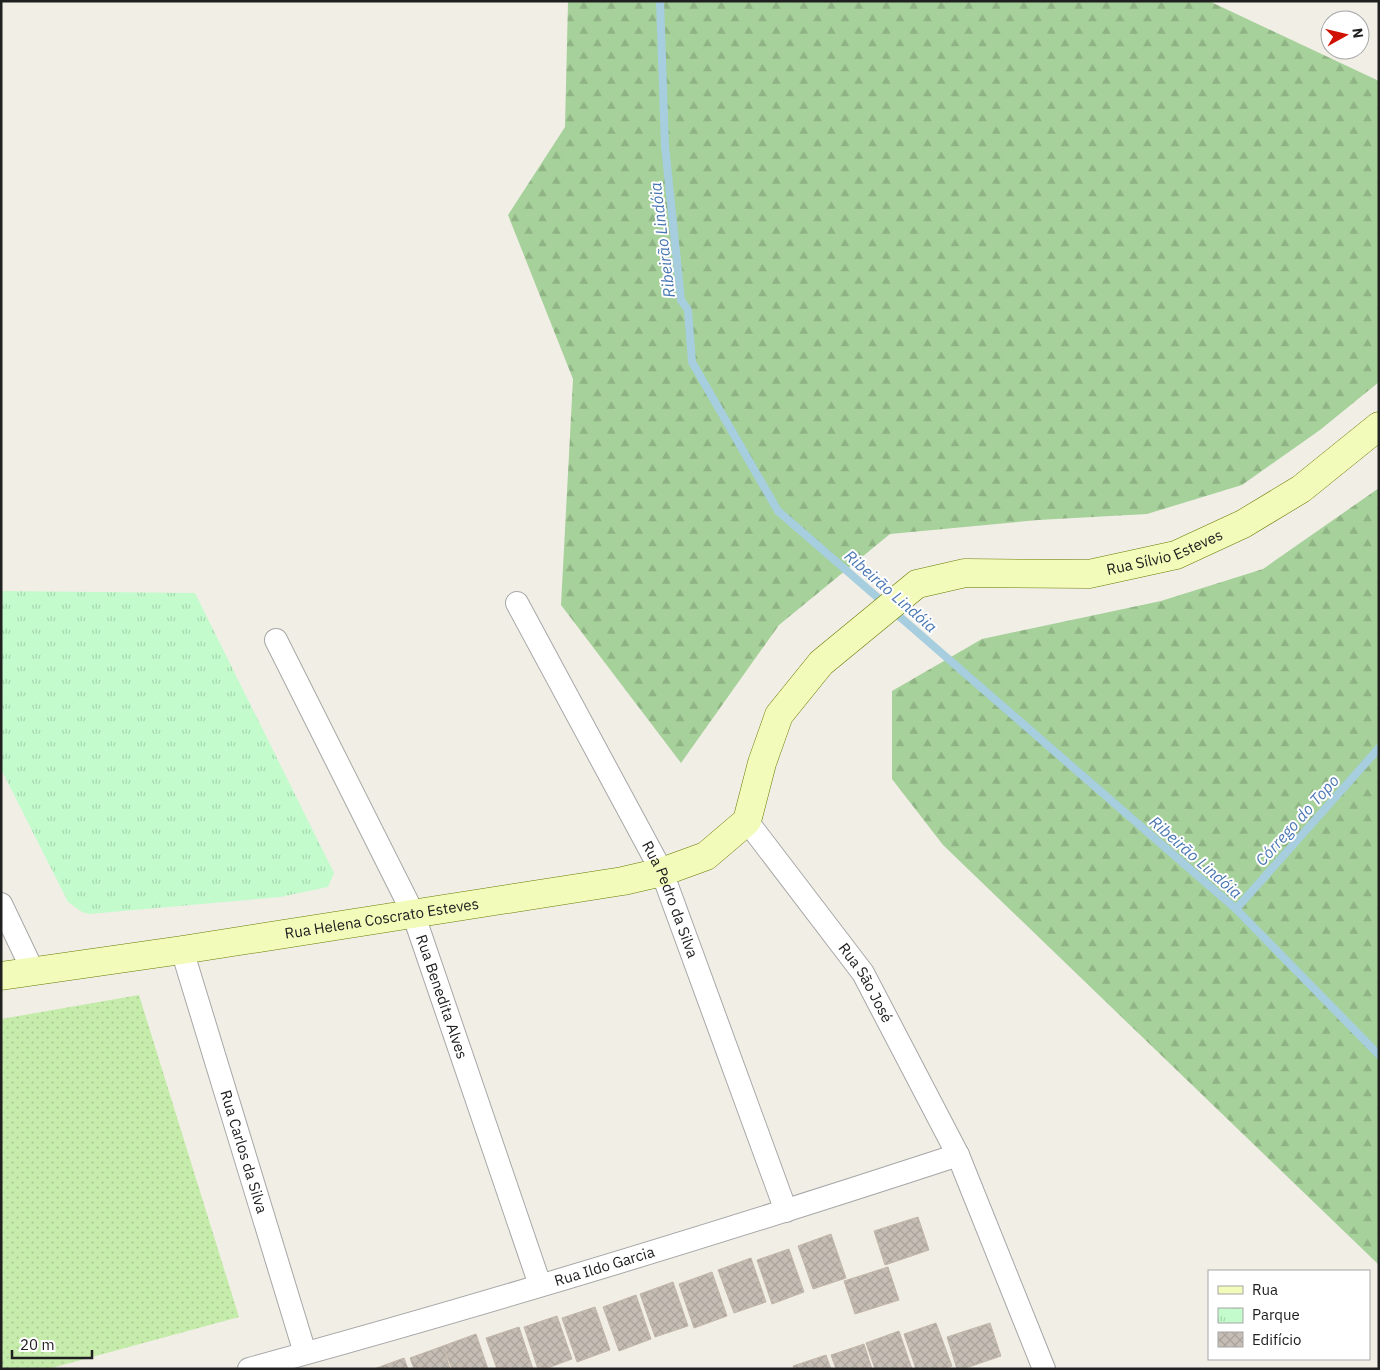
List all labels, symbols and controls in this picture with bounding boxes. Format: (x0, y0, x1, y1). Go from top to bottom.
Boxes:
north arrow (1320, 10, 1370, 60)
text: N (1348, 27, 1367, 39)
water label: Ribeirão Lindóia (645, 181, 679, 299)
street label: Rua Sílvio Esteves (1105, 525, 1226, 579)
water label: Ribeirão Lindóia (841, 545, 941, 637)
water label: Córrego do Topo (1251, 770, 1343, 870)
water label: Ribeirão Lindóia (1146, 811, 1246, 903)
street label: Rua Pedro da Silva (638, 837, 703, 960)
street label: Rua Helena Coscrato Esteves (283, 894, 480, 943)
street label: Rua Benedita Alves (412, 932, 472, 1061)
street label: Rua São José (834, 939, 897, 1026)
street label: Rua Carlos da Silva (216, 1088, 272, 1216)
street label: Rua Ildo Garcia (552, 1242, 657, 1290)
legend (1208, 1270, 1370, 1360)
text: Rua (1252, 1280, 1278, 1299)
text: Parque (1252, 1305, 1300, 1324)
scale bar (12, 1328, 92, 1360)
text: Edifício (1252, 1330, 1301, 1349)
text: 20 m (20, 1335, 55, 1354)

